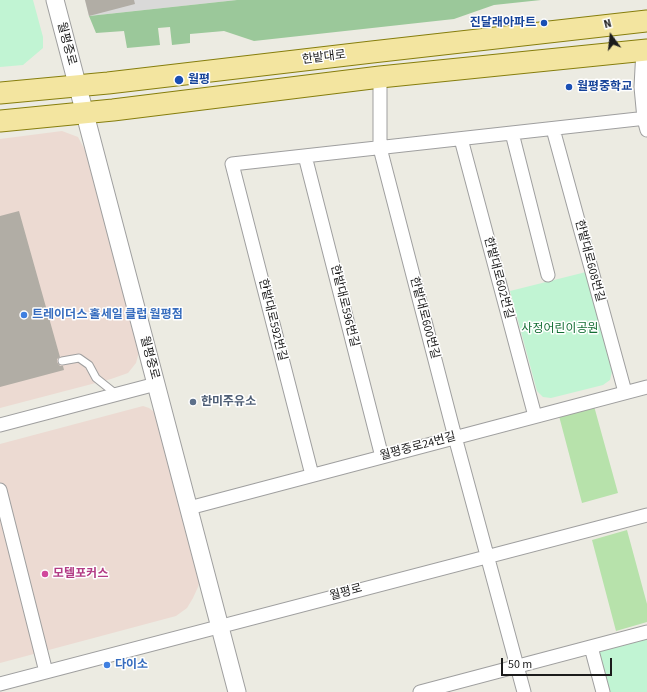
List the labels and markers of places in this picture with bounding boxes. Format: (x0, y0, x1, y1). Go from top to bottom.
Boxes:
place label: 진달래아파트 (470, 16, 536, 30)
marker: 진달래아파트 (539, 18, 549, 28)
place label: 월평 (188, 73, 210, 87)
marker: 월평 (173, 74, 185, 86)
place label: 월평중학교 (577, 80, 632, 94)
marker: 월평중학교 (564, 82, 574, 92)
place label: 트레이더스 홀세일 클럽 월평점 (32, 308, 183, 322)
marker: 트레이더스 홀세일 클럽 월평점 (19, 310, 29, 320)
place label: 한미주유소 (201, 395, 256, 409)
marker: 한미주유소 (188, 397, 198, 407)
place label: 모텔포커스 (53, 567, 108, 581)
marker: 모텔포커스 (40, 569, 50, 579)
place label: 다이소 (115, 658, 148, 672)
marker: 다이소 (102, 660, 112, 670)

